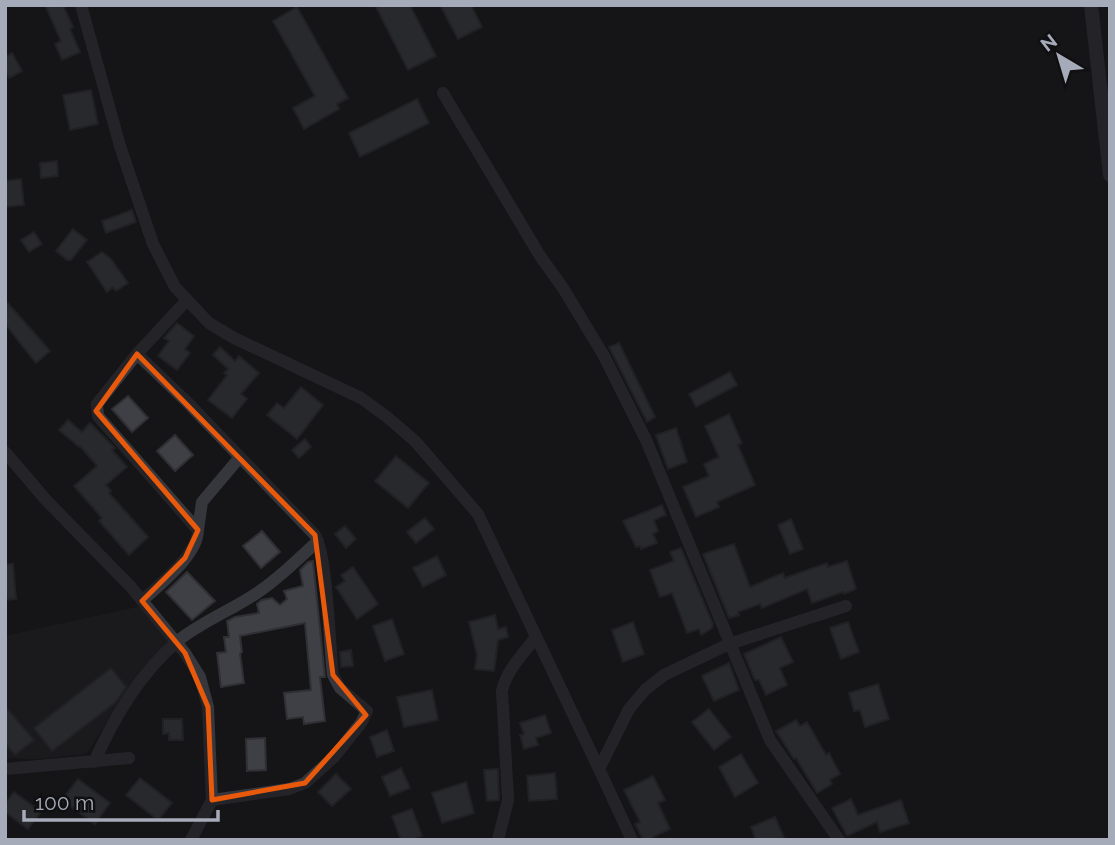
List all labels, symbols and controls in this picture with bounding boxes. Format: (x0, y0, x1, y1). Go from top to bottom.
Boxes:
north arrow (1024, 21, 1094, 91)
text: N (1036, 29, 1061, 56)
scale bar (24, 778, 219, 822)
text: 100 m (35, 790, 94, 815)

